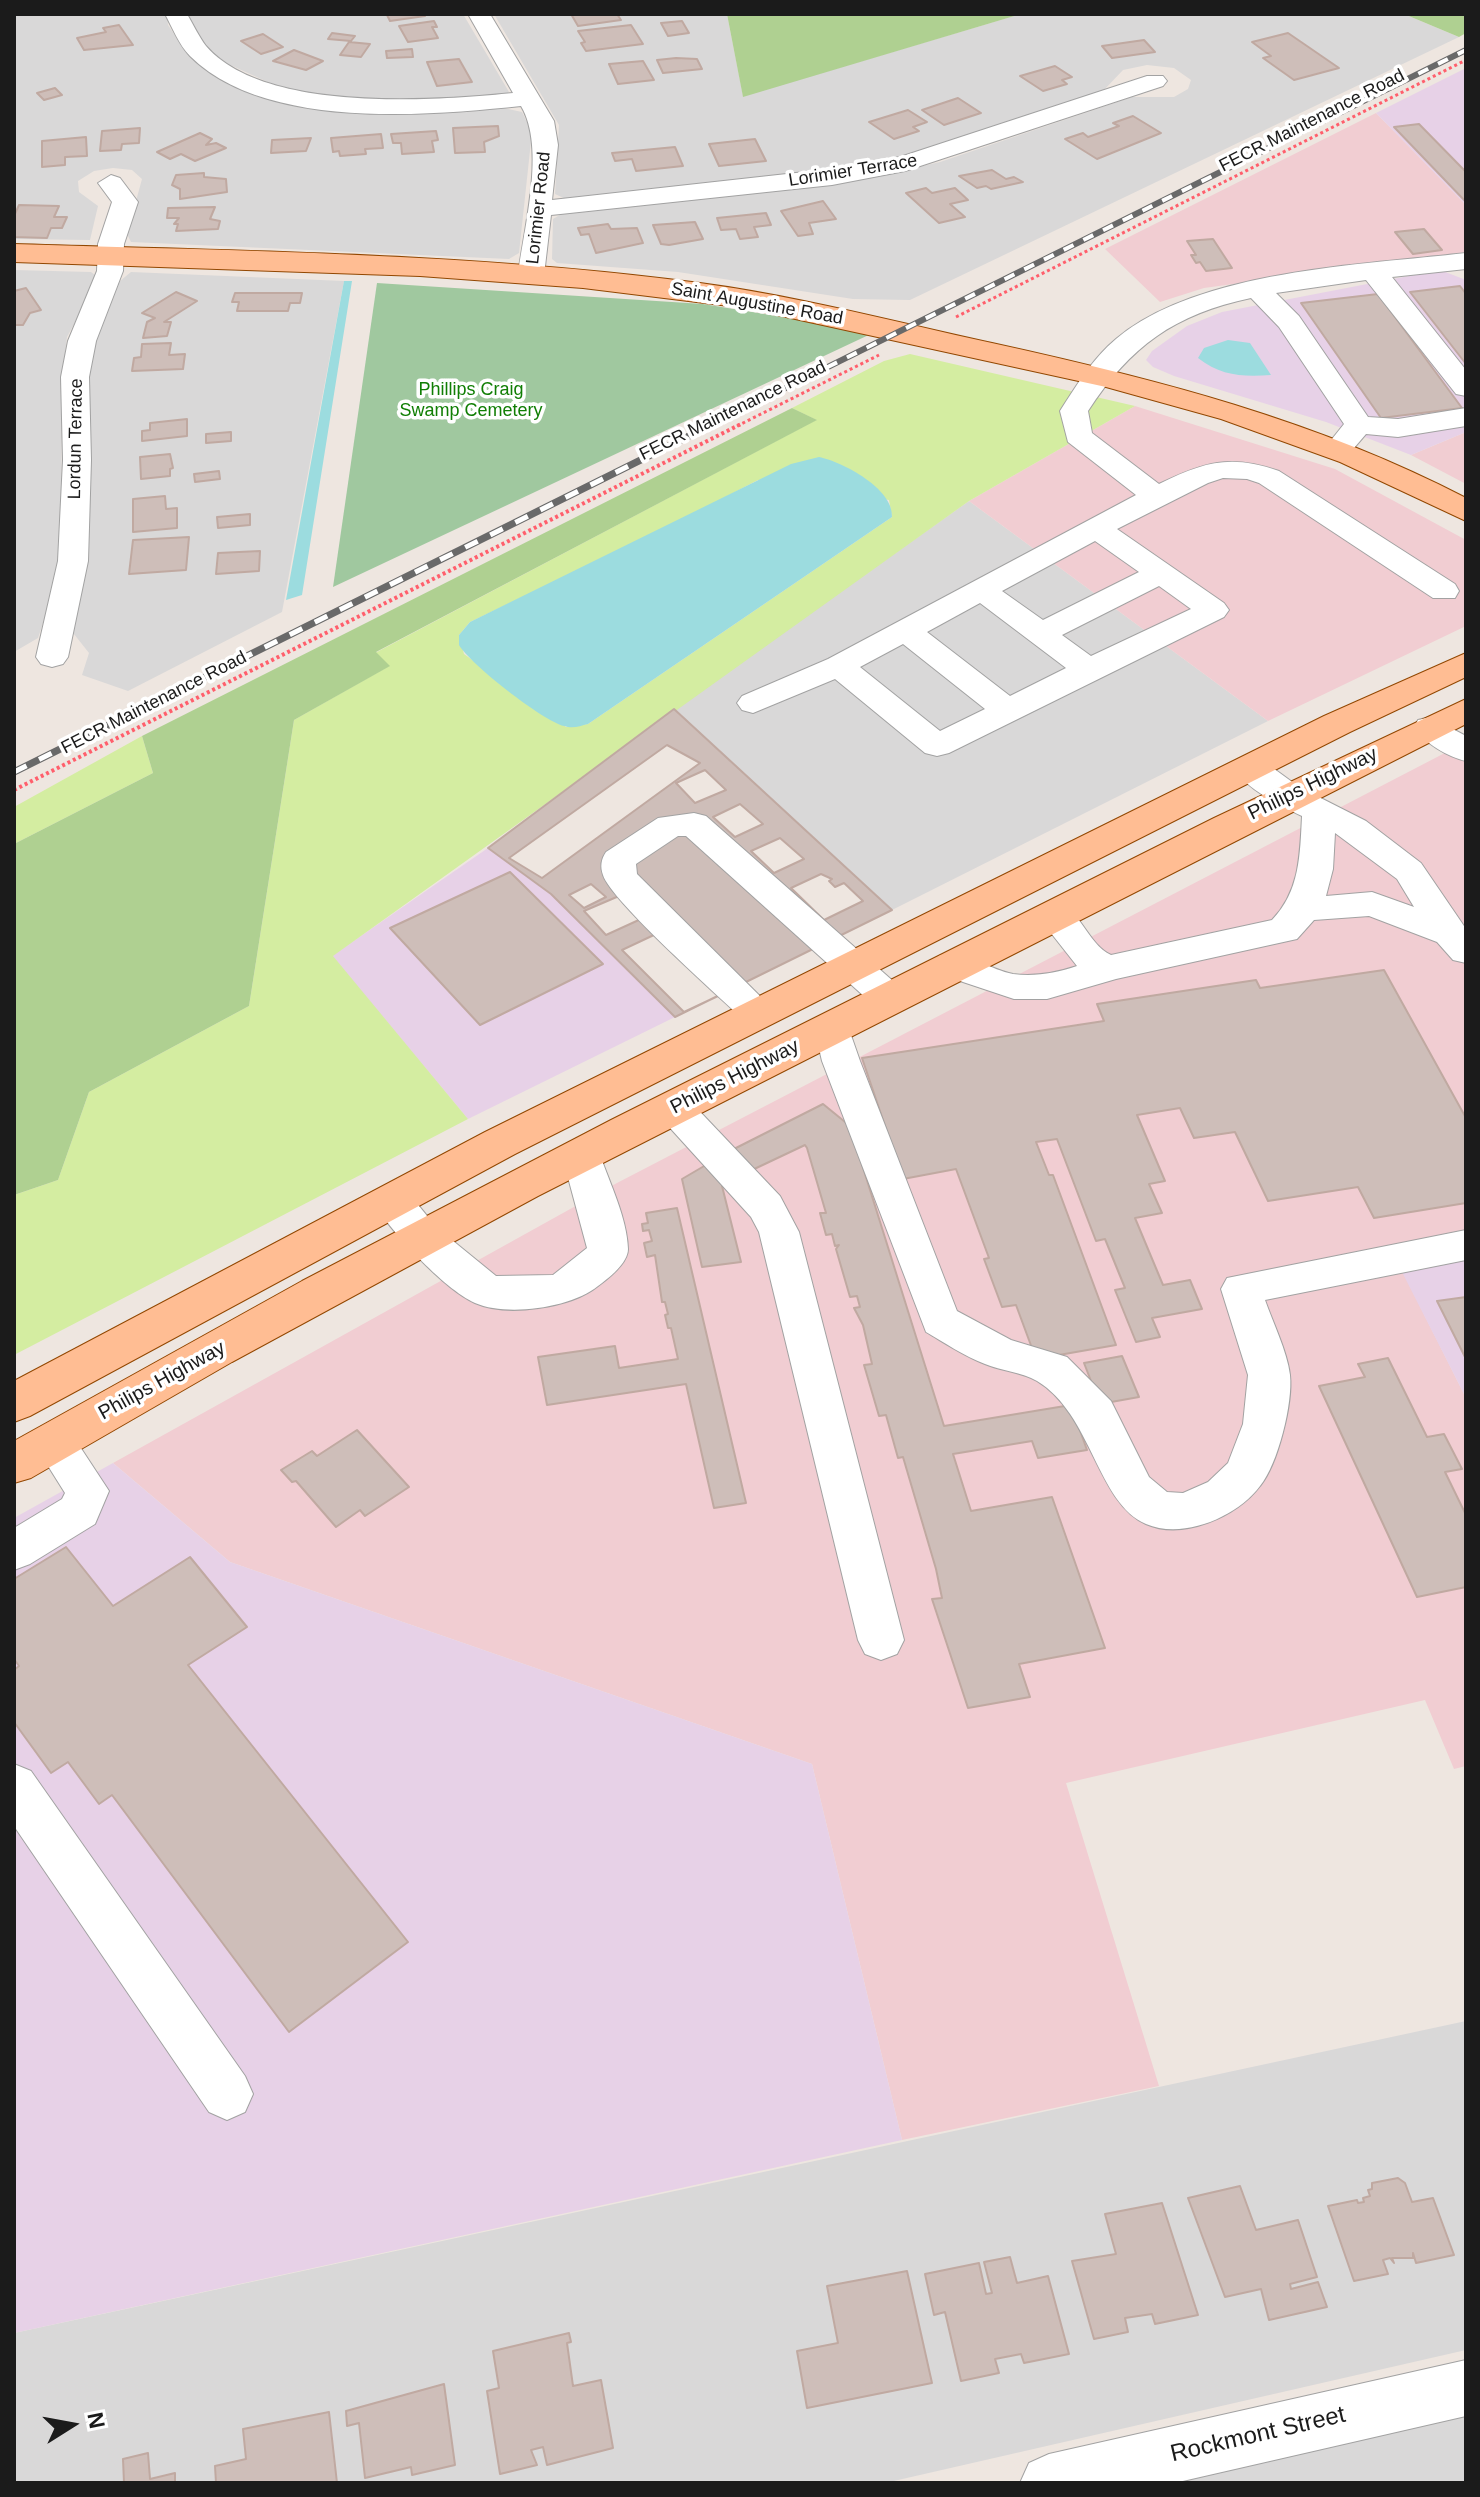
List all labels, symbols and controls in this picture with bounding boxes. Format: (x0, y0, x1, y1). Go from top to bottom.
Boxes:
street label: FECR Maintenance Road (1216, 65, 1408, 177)
street label: Lorimier Terrace (787, 150, 919, 192)
street label: Lorimier Road (522, 151, 556, 265)
street label: Saint Augustine Road (669, 278, 845, 330)
street label: FECR Maintenance Road (636, 356, 830, 466)
street label: Lordun Terrace (64, 378, 88, 500)
park label: Phillips Craig Swamp Cemetery (399, 379, 543, 422)
street label: FECR Maintenance Road (58, 647, 250, 759)
street label: Philips Highway (1244, 742, 1382, 826)
street label: Philips Highway (667, 1034, 803, 1120)
street label: Philips Highway (94, 1336, 230, 1426)
north arrow (32, 2385, 112, 2465)
street label: Rockmont Street (1168, 2401, 1348, 2469)
text: N (82, 2410, 110, 2431)

